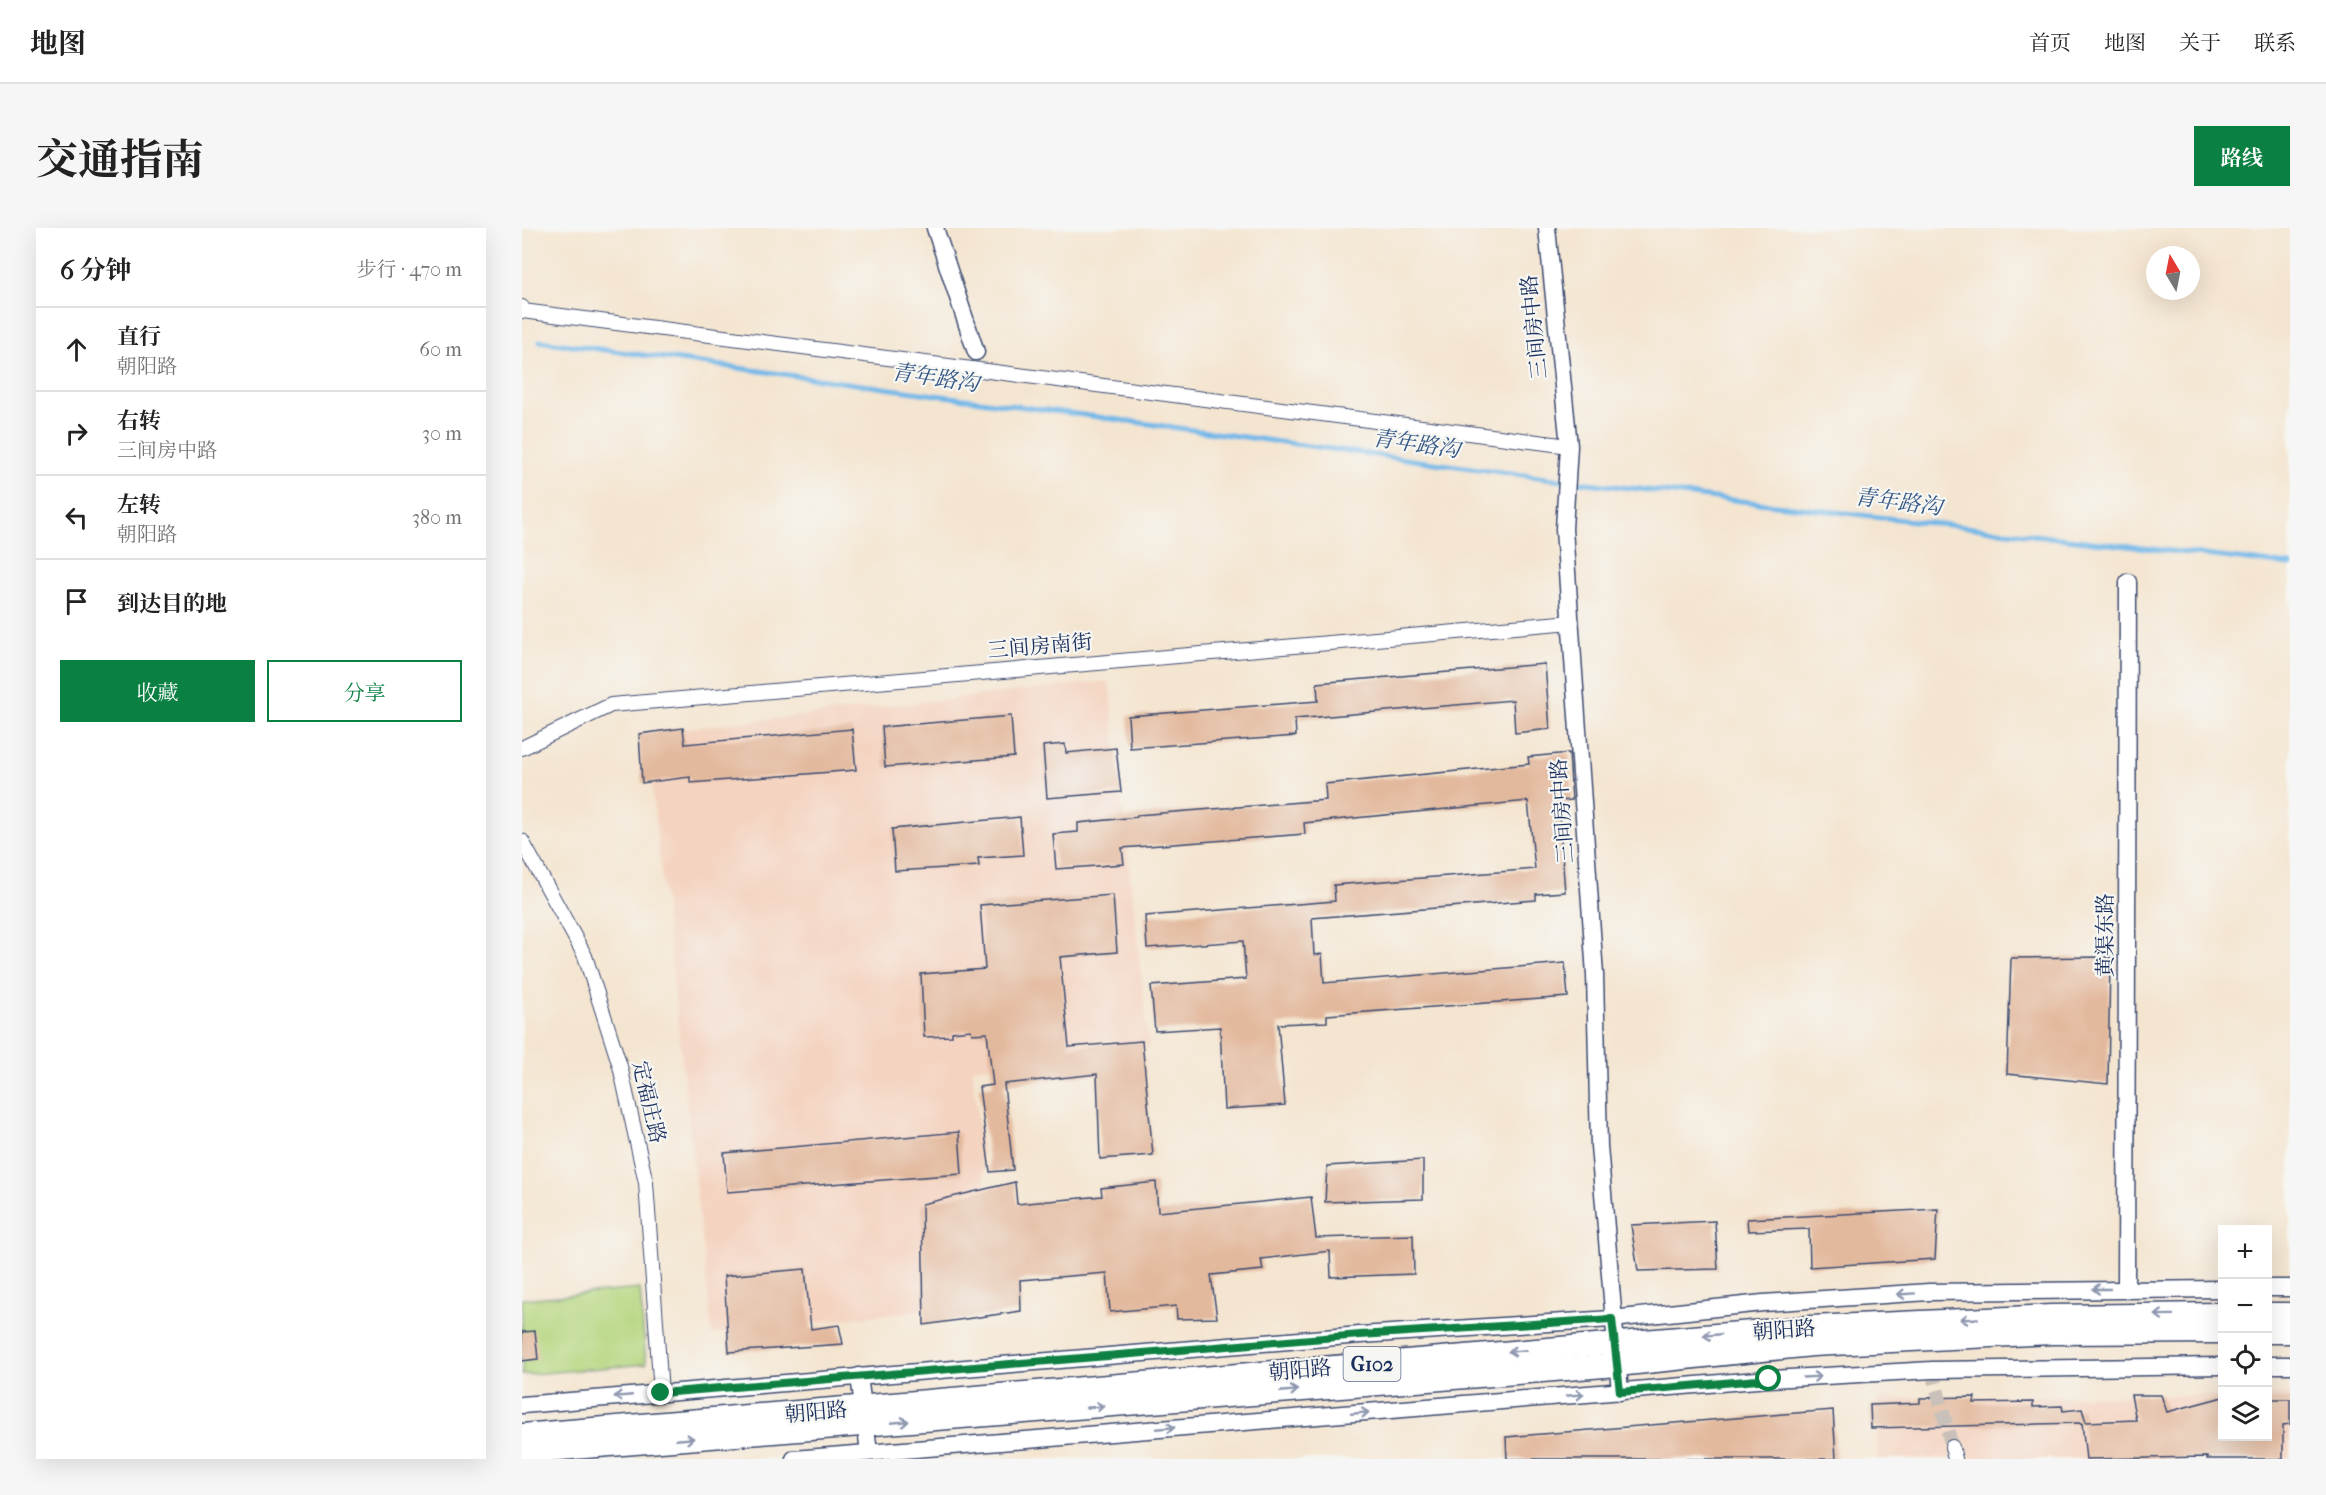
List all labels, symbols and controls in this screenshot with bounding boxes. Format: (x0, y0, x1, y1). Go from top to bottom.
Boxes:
text: 地图 (30, 27, 86, 60)
text: 首页 (2029, 31, 2071, 55)
text: 地图 (2104, 31, 2146, 55)
text: 关于 (2179, 31, 2221, 55)
text: 联系 (2254, 31, 2296, 55)
button: 路线 (2194, 126, 2290, 186)
text: 交通指南 (36, 136, 204, 185)
north arrow (2146, 246, 2200, 300)
text: 6 分钟 (60, 255, 132, 286)
text: 步行 · 470 m (357, 258, 462, 281)
street label: 三间房中路 (1517, 274, 1551, 380)
text: 直行 (117, 324, 161, 350)
icon: ahead (60, 333, 93, 366)
text: 60 m (419, 338, 462, 361)
text: 朝阳路 (117, 355, 177, 378)
water label: 青年路沟 (890, 359, 983, 397)
text: 右转 (117, 408, 161, 434)
icon: right (60, 417, 93, 450)
text: 30 m (422, 422, 462, 445)
water label: 青年路沟 (1371, 425, 1464, 463)
text: 三间房中路 (117, 439, 217, 462)
water label: 青年路沟 (1853, 484, 1946, 521)
text: 左转 (117, 492, 161, 518)
icon: left (60, 501, 93, 534)
text: 380 m (412, 506, 462, 529)
text: 朝阳路 (117, 523, 177, 546)
icon: arrive (60, 585, 93, 618)
text: 到达目的地 (117, 591, 227, 617)
street label: 三间房南街 (987, 629, 1093, 663)
button: 收藏 (60, 660, 255, 722)
button: 分享 (267, 660, 462, 722)
street label: 三间房中路 (1546, 758, 1578, 864)
street label: 黄渠东路 (2093, 893, 2117, 977)
street label: 定福庄路 (628, 1058, 670, 1146)
map controls (2218, 1225, 2272, 1441)
button: + (2218, 1225, 2272, 1279)
button: − (2218, 1279, 2272, 1333)
one-way arrow (2092, 1283, 2112, 1295)
one-way arrow (1897, 1288, 1917, 1299)
one-way arrow (2155, 1309, 2175, 1321)
one-way arrow (1960, 1314, 1980, 1325)
street label: 朝阳路 (1752, 1316, 1816, 1344)
one-way arrow (1702, 1330, 1722, 1341)
button: locate (2218, 1333, 2272, 1387)
one-way arrow (1508, 1346, 1528, 1357)
road number: G102 (1344, 1347, 1400, 1381)
street label: 朝阳路 (1268, 1355, 1332, 1385)
route start (1755, 1365, 1781, 1391)
one-way arrow (1801, 1371, 1821, 1382)
route end (647, 1379, 673, 1405)
one-way arrow (1279, 1385, 1299, 1396)
button: layers (2218, 1387, 2272, 1441)
one-way arrow (1565, 1390, 1585, 1401)
one-way arrow (614, 1391, 634, 1402)
street label: 朝阳路 (784, 1397, 848, 1427)
one-way arrow (1084, 1401, 1104, 1412)
one-way arrow (1350, 1407, 1370, 1418)
one-way arrow (890, 1416, 910, 1427)
one-way arrow (1155, 1422, 1175, 1433)
one-way arrow (675, 1433, 694, 1444)

